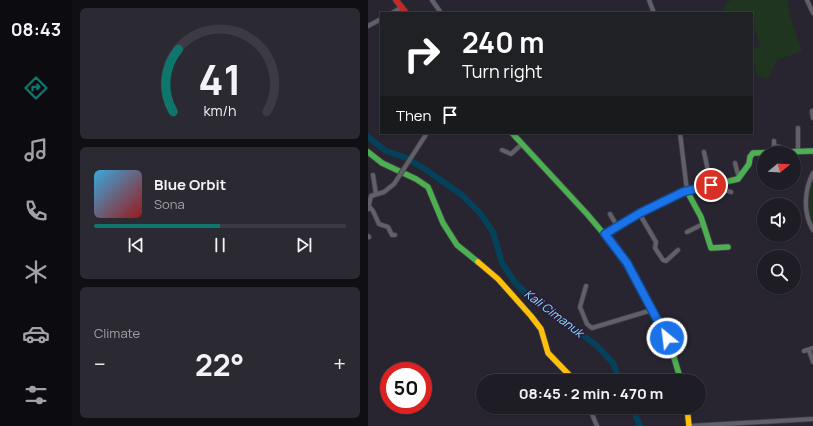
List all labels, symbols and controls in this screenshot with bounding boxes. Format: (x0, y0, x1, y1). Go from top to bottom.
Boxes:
text: 08:43 (11, 17, 61, 41)
text: 240 m (462, 23, 544, 61)
icon: right (396, 28, 448, 80)
text: 41 (198, 50, 242, 106)
text: Turn right (462, 59, 543, 83)
icon: directions (22, 74, 50, 102)
text: km/h (203, 100, 237, 119)
icon: arrive (439, 104, 461, 126)
text: Then (396, 105, 431, 126)
icon: music (22, 136, 50, 164)
north arrow (757, 146, 801, 190)
map controls (757, 146, 801, 294)
pin (694, 168, 728, 202)
text: Blue Orbit (154, 174, 226, 195)
icon: arrive (700, 174, 722, 196)
text: Sona (154, 195, 185, 213)
icon: phone (22, 197, 50, 225)
button: sound (757, 198, 801, 242)
icon: previous (125, 234, 147, 256)
icon: pause (209, 234, 231, 256)
icon: next (293, 234, 315, 256)
button: search (757, 250, 801, 294)
icon: climate (22, 258, 50, 286)
water label: Kali Cimanuk (521, 285, 589, 342)
position arrow (646, 317, 688, 359)
icon: car (22, 320, 50, 348)
text: Climate (94, 324, 140, 342)
text: 22° (195, 344, 244, 385)
text: − (94, 349, 106, 379)
text: + (333, 349, 346, 379)
speed limit sign: 50 (380, 362, 432, 414)
icon: filters (22, 381, 50, 409)
text: 08:45 · 2 min · 470 m (519, 383, 663, 404)

